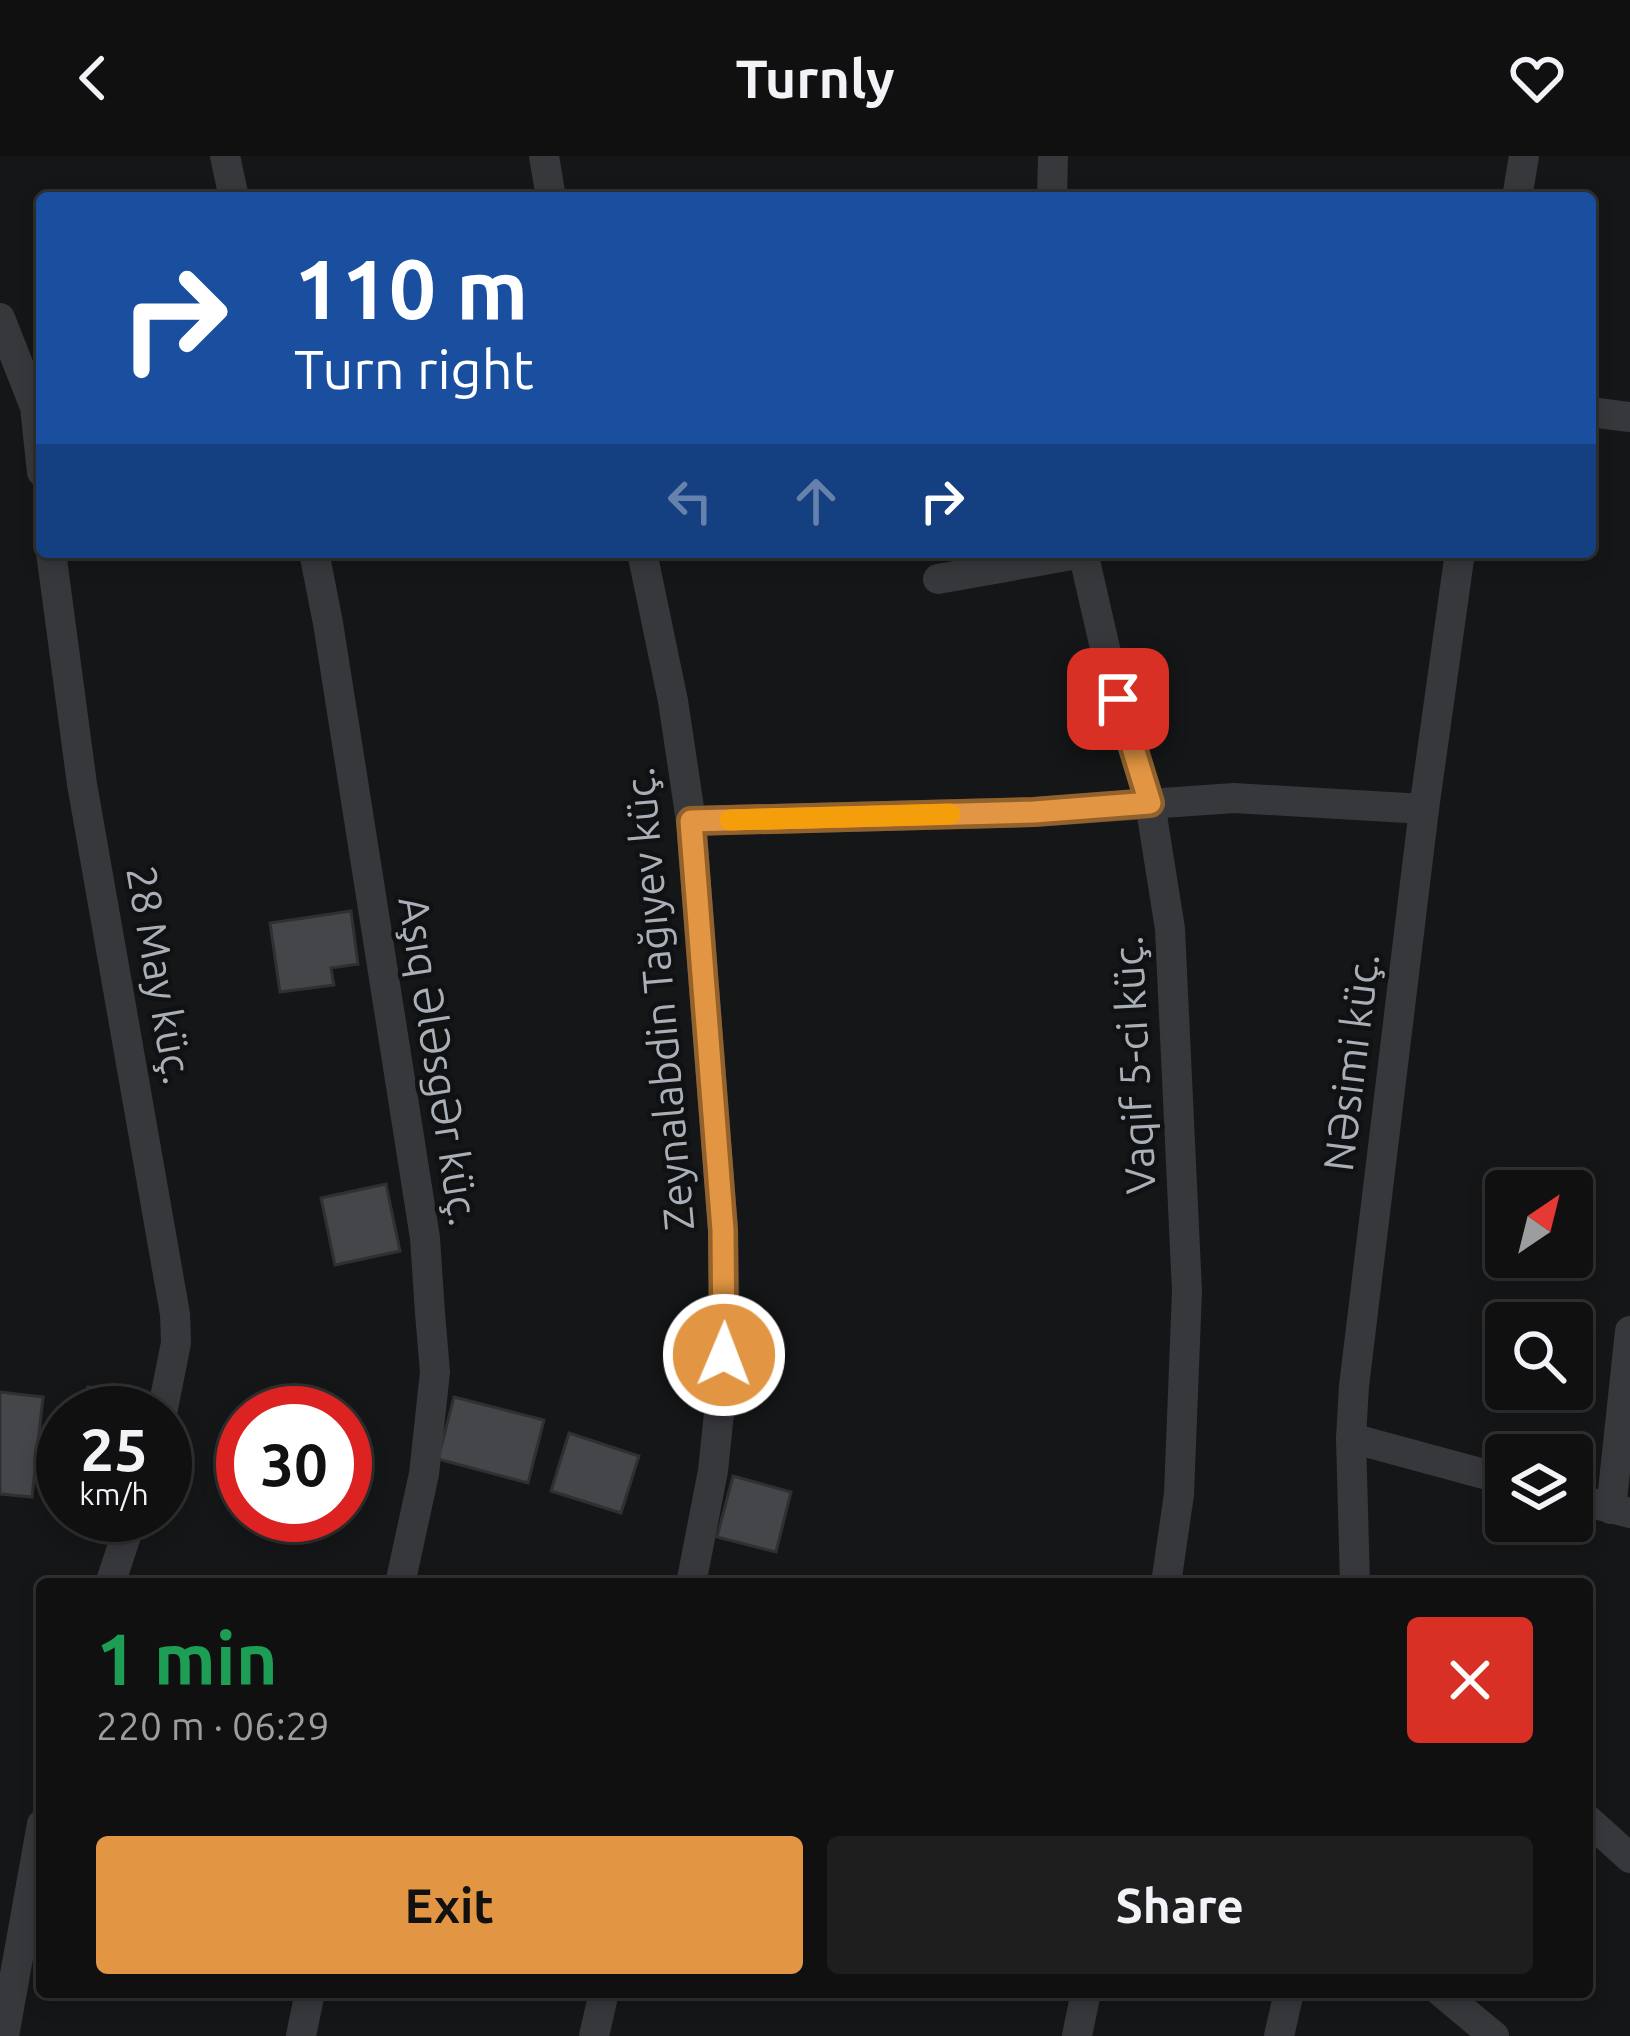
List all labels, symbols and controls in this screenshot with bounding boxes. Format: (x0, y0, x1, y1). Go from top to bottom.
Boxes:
icon: back (60, 45, 126, 111)
icon: heart (1504, 45, 1570, 111)
text: Turnly (735, 48, 895, 108)
icon: right (96, 240, 252, 396)
text: 110 m (294, 241, 528, 335)
text: Turn right (294, 339, 534, 399)
icon: left (657, 468, 723, 534)
icon: ahead (783, 468, 849, 534)
icon: right (909, 468, 975, 534)
pin (1067, 648, 1169, 750)
icon: arrive (1085, 666, 1151, 732)
street label: Zeynalabdin Tağıyev küç. (615, 765, 702, 1233)
street label: 28 May küç. (118, 862, 203, 1088)
street label: Aşıq Ələsgər küç. (390, 893, 489, 1229)
street label: Vaqif 5-ci küç. (1103, 935, 1164, 1195)
street label: Nəsimi küç. (1314, 950, 1387, 1174)
north arrow (1485, 1170, 1593, 1278)
map controls (1485, 1170, 1593, 1542)
position arrow (661, 1292, 787, 1418)
button: search (1485, 1302, 1593, 1410)
speed limit sign: 30 (216, 1386, 372, 1542)
text: 25 (80, 1415, 148, 1482)
button: layers (1485, 1434, 1593, 1542)
text: km/h (79, 1477, 149, 1511)
button: close (1407, 1617, 1533, 1743)
text: 1 min (96, 1618, 278, 1699)
text: 220 m · 06:29 (96, 1704, 330, 1747)
button: Exit (96, 1836, 803, 1974)
button: Share (827, 1836, 1533, 1974)

